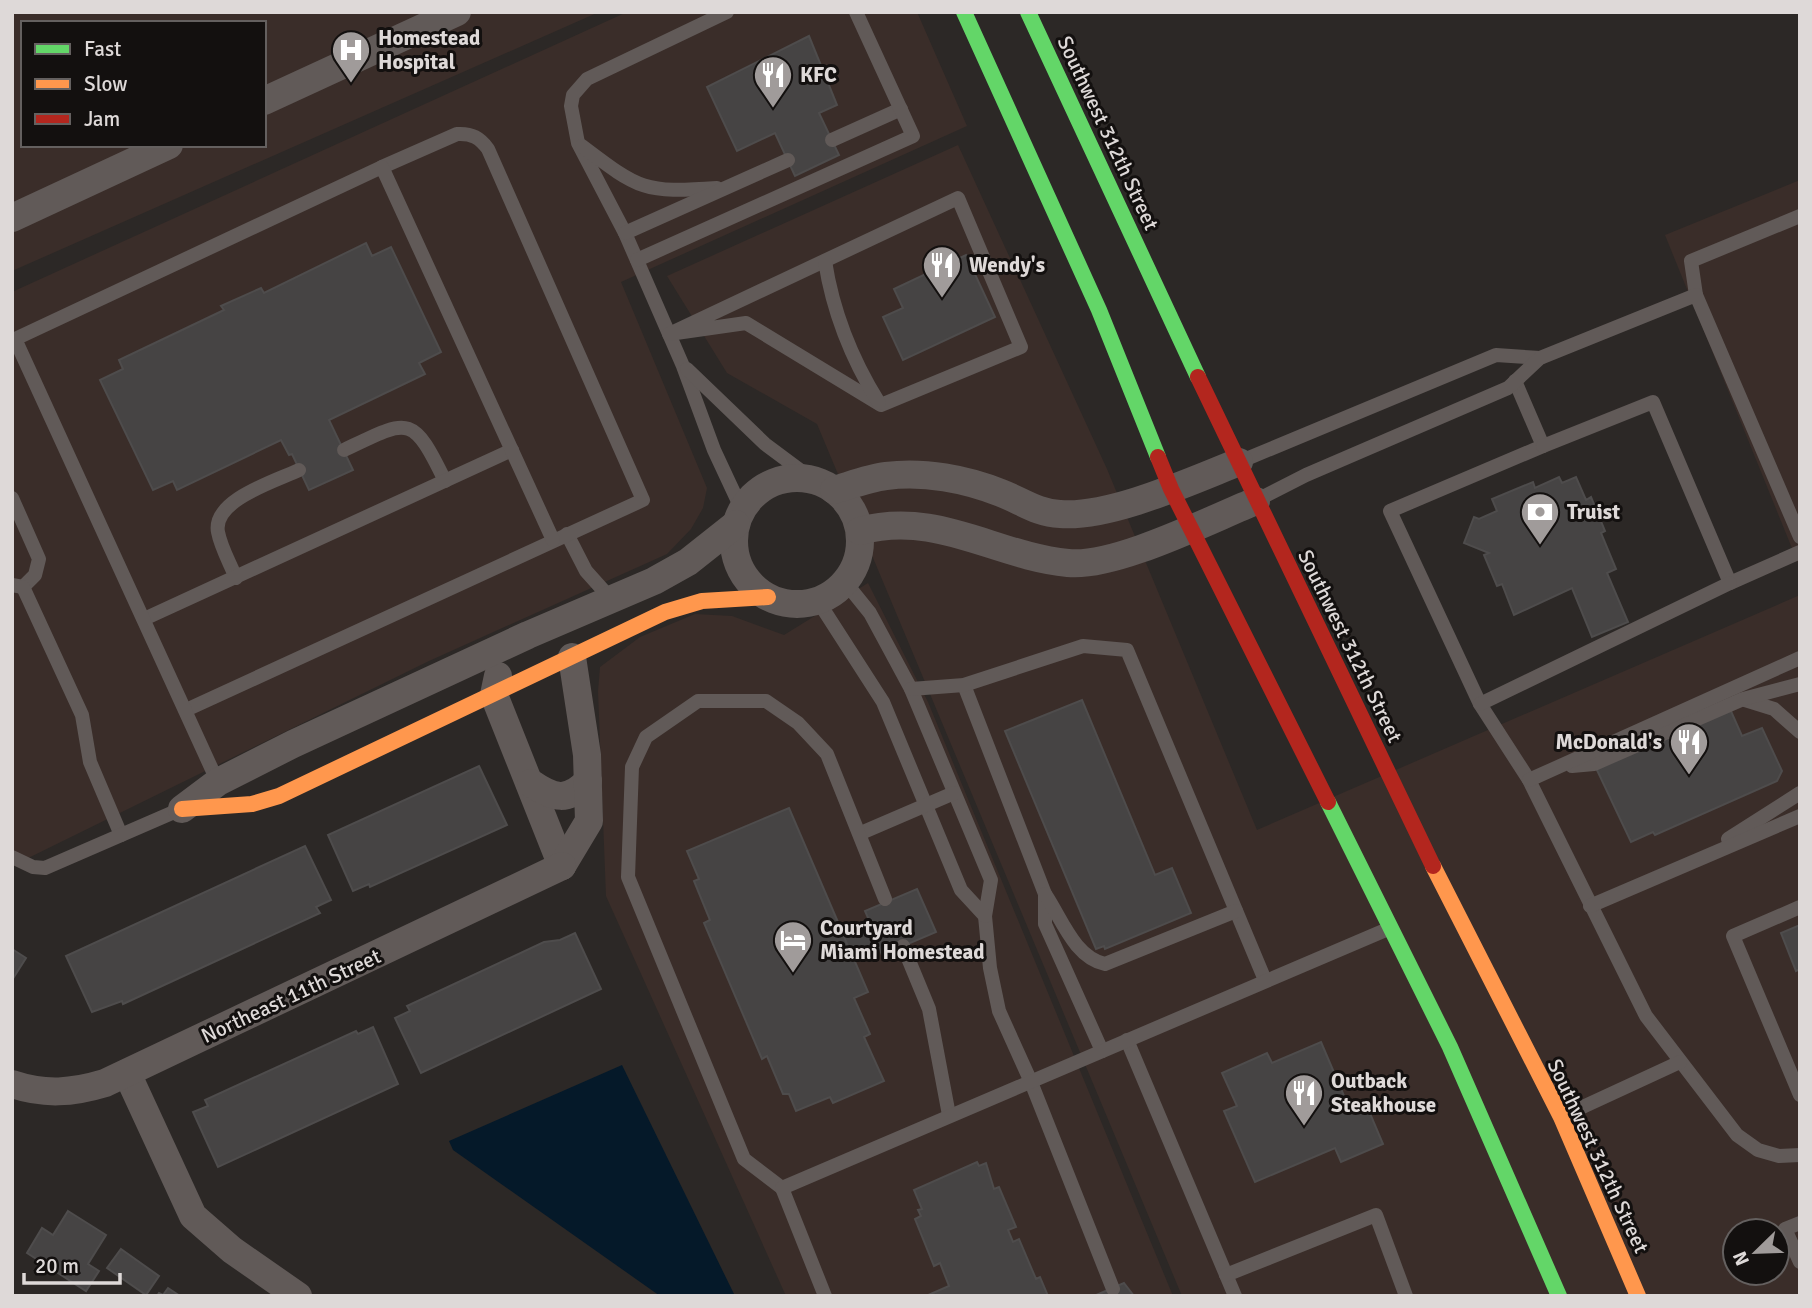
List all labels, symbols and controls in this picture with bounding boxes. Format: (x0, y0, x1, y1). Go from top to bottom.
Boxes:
legend (21, 21, 266, 147)
place label: Homestead Hospital (378, 25, 480, 75)
hospital icon: Homestead Hospital (330, 29, 372, 84)
street label: Southwest 312th Street (1052, 32, 1164, 234)
text: Fast (84, 36, 121, 62)
restaurant icon: KFC (752, 54, 794, 109)
place label: KFC (800, 62, 837, 88)
text: Slow (84, 71, 128, 97)
text: Jam (84, 106, 120, 132)
restaurant icon: Wendy's (921, 244, 963, 299)
place label: Wendy's (969, 252, 1045, 278)
bank icon: Truist (1519, 491, 1561, 546)
place label: Truist (1567, 499, 1620, 525)
street label: Southwest 312th Street (1292, 545, 1408, 747)
restaurant icon: McDonald's (1668, 721, 1710, 776)
place label: McDonald's (1555, 729, 1662, 755)
place label: Courtyard Miami Homestead (820, 915, 985, 965)
hotel icon: Courtyard Miami Homestead (772, 919, 814, 974)
street label: Northeast 11th Street (197, 943, 385, 1049)
street label: Southwest 312th Street (1542, 1055, 1654, 1257)
place label: Outback Steakhouse (1331, 1068, 1436, 1118)
restaurant icon: Outback Steakhouse (1283, 1072, 1325, 1127)
north arrow (1721, 1217, 1791, 1287)
scale bar (24, 1242, 121, 1286)
text: N (1728, 1247, 1755, 1269)
text: 20 m (35, 1253, 79, 1279)

